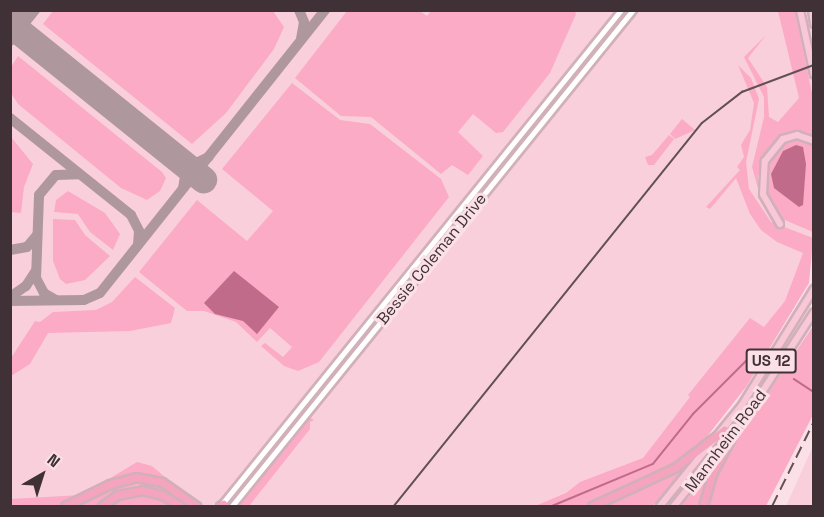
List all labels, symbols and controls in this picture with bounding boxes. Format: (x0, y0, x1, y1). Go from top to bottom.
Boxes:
street label: Bessie Coleman Drive (373, 190, 491, 328)
road number: US 12 (746, 349, 796, 373)
street label: Mannheim Road (681, 386, 771, 496)
north arrow (12, 445, 72, 505)
text: N (43, 449, 64, 472)

